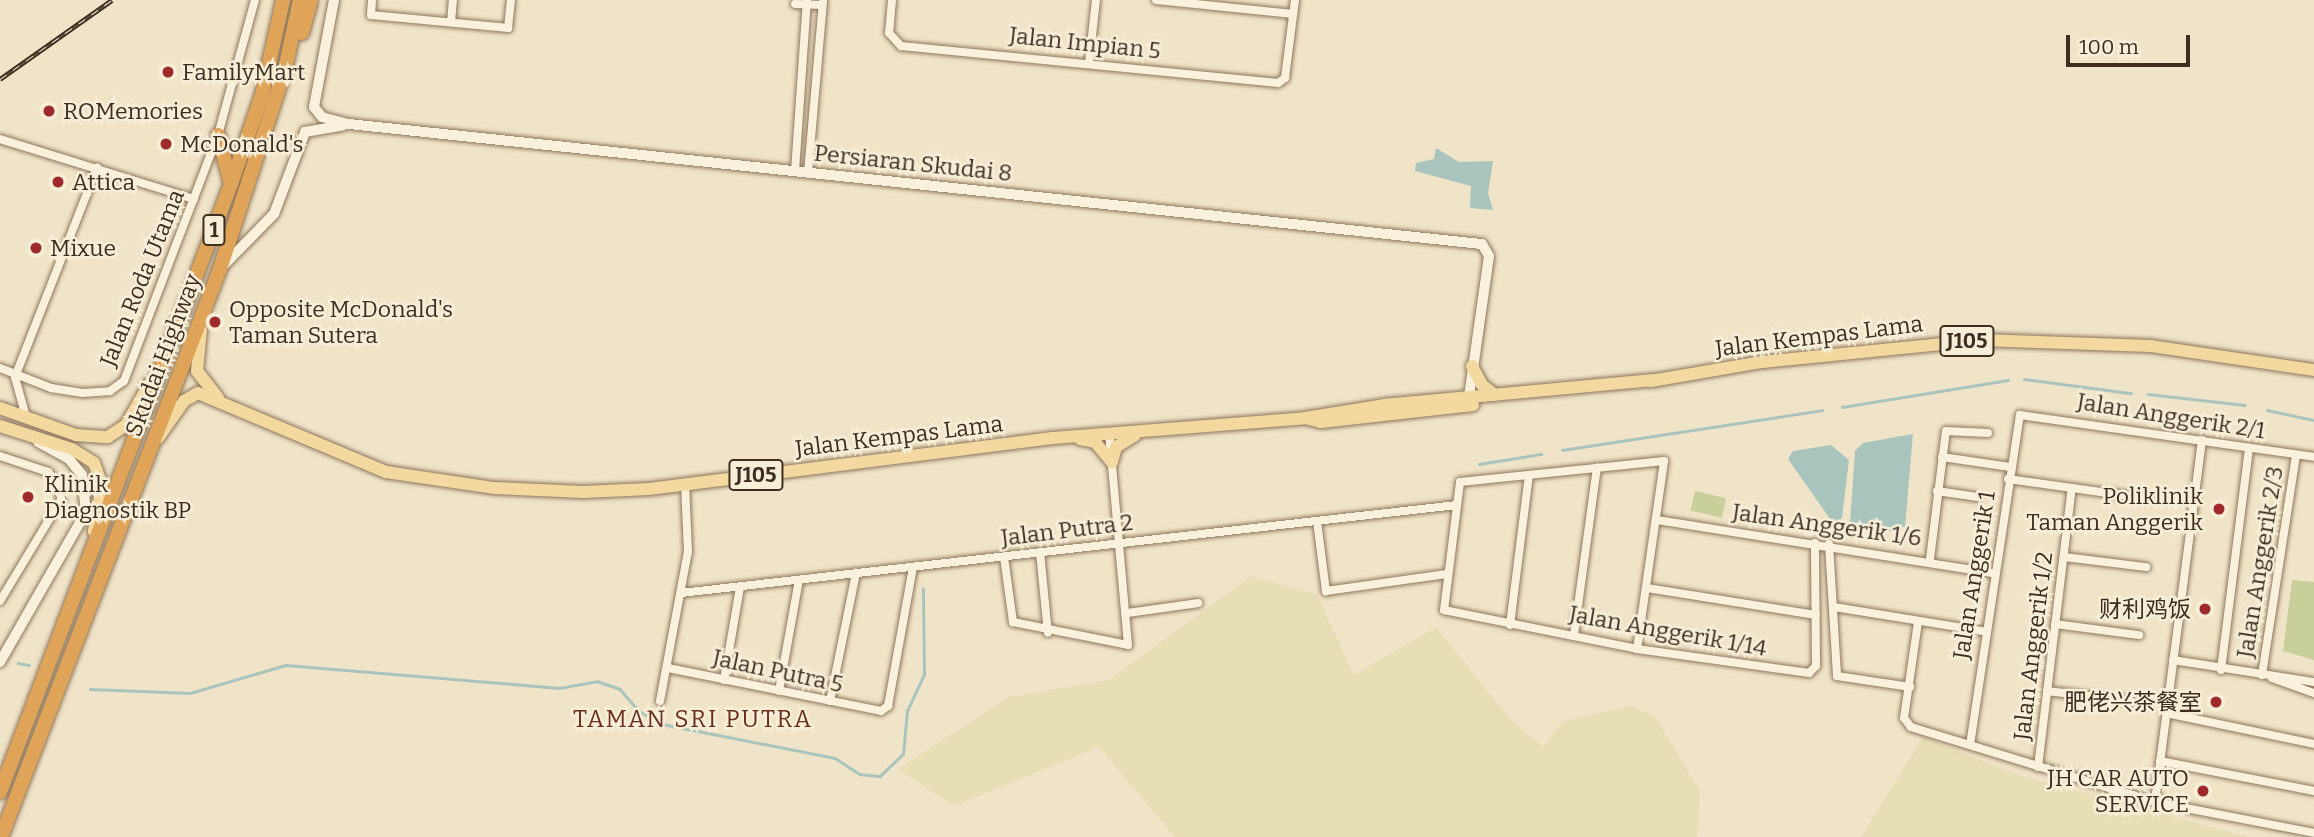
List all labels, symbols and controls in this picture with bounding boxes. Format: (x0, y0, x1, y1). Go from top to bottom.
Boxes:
street label: Jalan Impian 5 (1008, 21, 1162, 65)
scale bar (2069, 21, 2193, 65)
text: 100 m (2079, 34, 2139, 60)
place label: FamilyMart (182, 58, 305, 86)
marker: FamilyMart (160, 64, 176, 80)
place label: ROMemories (63, 97, 203, 125)
marker: ROMemories (41, 103, 57, 119)
place label: McDonald's (180, 130, 304, 158)
marker: McDonald's (158, 136, 174, 152)
street label: Persiaran Skudai 8 (813, 139, 1013, 187)
place label: Attica (72, 168, 135, 196)
marker: Attica (50, 174, 66, 190)
street label: Jalan Roda Utama (94, 186, 190, 370)
road number: 1 (202, 212, 226, 247)
place label: Mixue (50, 234, 116, 262)
marker: Mixue (28, 240, 44, 256)
street label: Skudai Highway (119, 270, 207, 440)
place label: Opposite McDonald's Taman Sutera (229, 295, 453, 349)
street label: Jalan Kempas Lama (1714, 310, 1924, 362)
marker: Opposite McDonald's Taman Sutera (207, 314, 223, 330)
road number: J105 (1939, 324, 1995, 358)
street label: Jalan Anggerik 2/1 (2075, 388, 2267, 444)
street label: Jalan Kempas Lama (794, 410, 1004, 462)
road number: J105 (728, 458, 784, 492)
street label: Jalan Anggerik 2/3 (2231, 464, 2289, 660)
place label: Klinik Diagnostik BP (44, 470, 191, 524)
place label: Poliklinik Taman Anggerik (2026, 482, 2203, 536)
marker: Klinik Diagnostik BP (18, 487, 38, 507)
street label: Jalan Anggerik 1 (1947, 489, 2001, 661)
street label: Jalan Anggerik 1/6 (1731, 498, 1923, 552)
marker: Poliklinik Taman Anggerik (2209, 499, 2229, 519)
street label: Jalan Putra 2 (999, 508, 1135, 552)
street label: Jalan Anggerik 1/2 (2008, 550, 2058, 742)
place label: 财利鸡饭 (2099, 595, 2191, 623)
street label: Jalan Anggerik 1/14 (1567, 600, 1769, 662)
marker: 财利鸡饭 (2197, 601, 2213, 617)
street label: Jalan Putra 5 (710, 644, 846, 698)
place label: 肥佬兴茶餐室 (2064, 688, 2202, 716)
marker: 肥佬兴茶餐室 (2208, 694, 2224, 710)
district label: TAMAN SRI PUTRA (575, 706, 811, 734)
place label: JH CAR AUTO SERVICE (2047, 764, 2189, 818)
marker: JH CAR AUTO SERVICE (2195, 783, 2211, 799)

